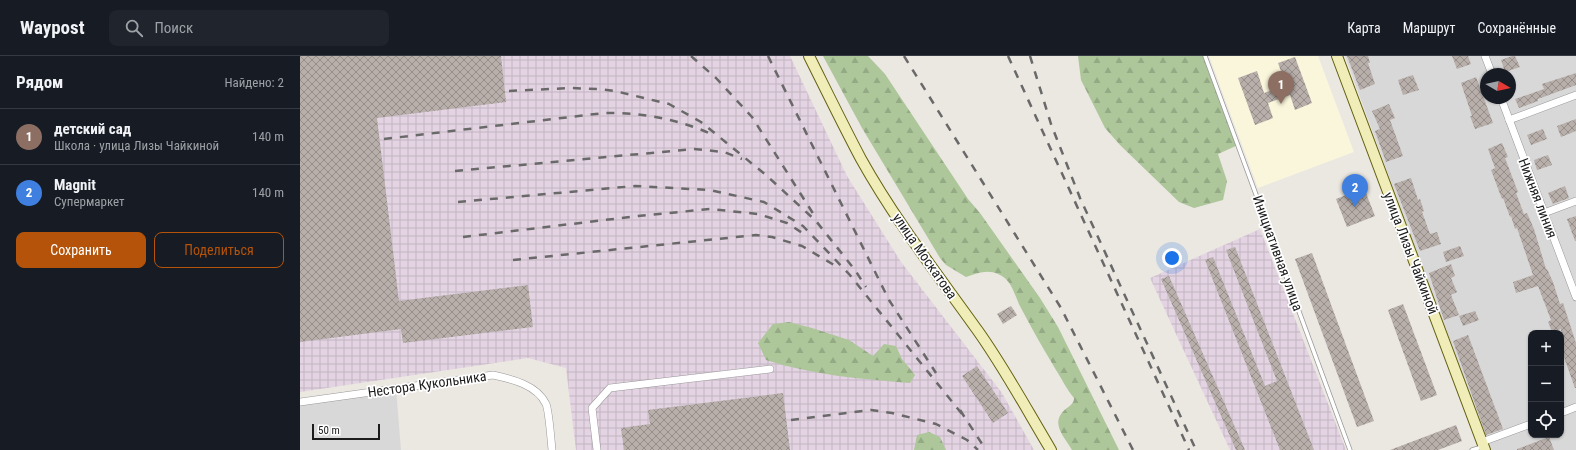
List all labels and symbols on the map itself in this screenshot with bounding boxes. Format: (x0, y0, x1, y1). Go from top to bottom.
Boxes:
north arrow (1480, 68, 1516, 104)
pin: 1 (1268, 71, 1294, 104)
street label: Нижняя линия (1515, 156, 1561, 240)
pin: 2 (1342, 174, 1368, 207)
street label: улица Лизы Чайкиной (1380, 190, 1442, 316)
street label: Инициативная улица (1250, 193, 1306, 313)
street label: улица Москатова (889, 210, 961, 302)
your location (1162, 248, 1182, 268)
street label: Нестора Кукольника (367, 368, 487, 400)
scale bar (312, 422, 380, 441)

